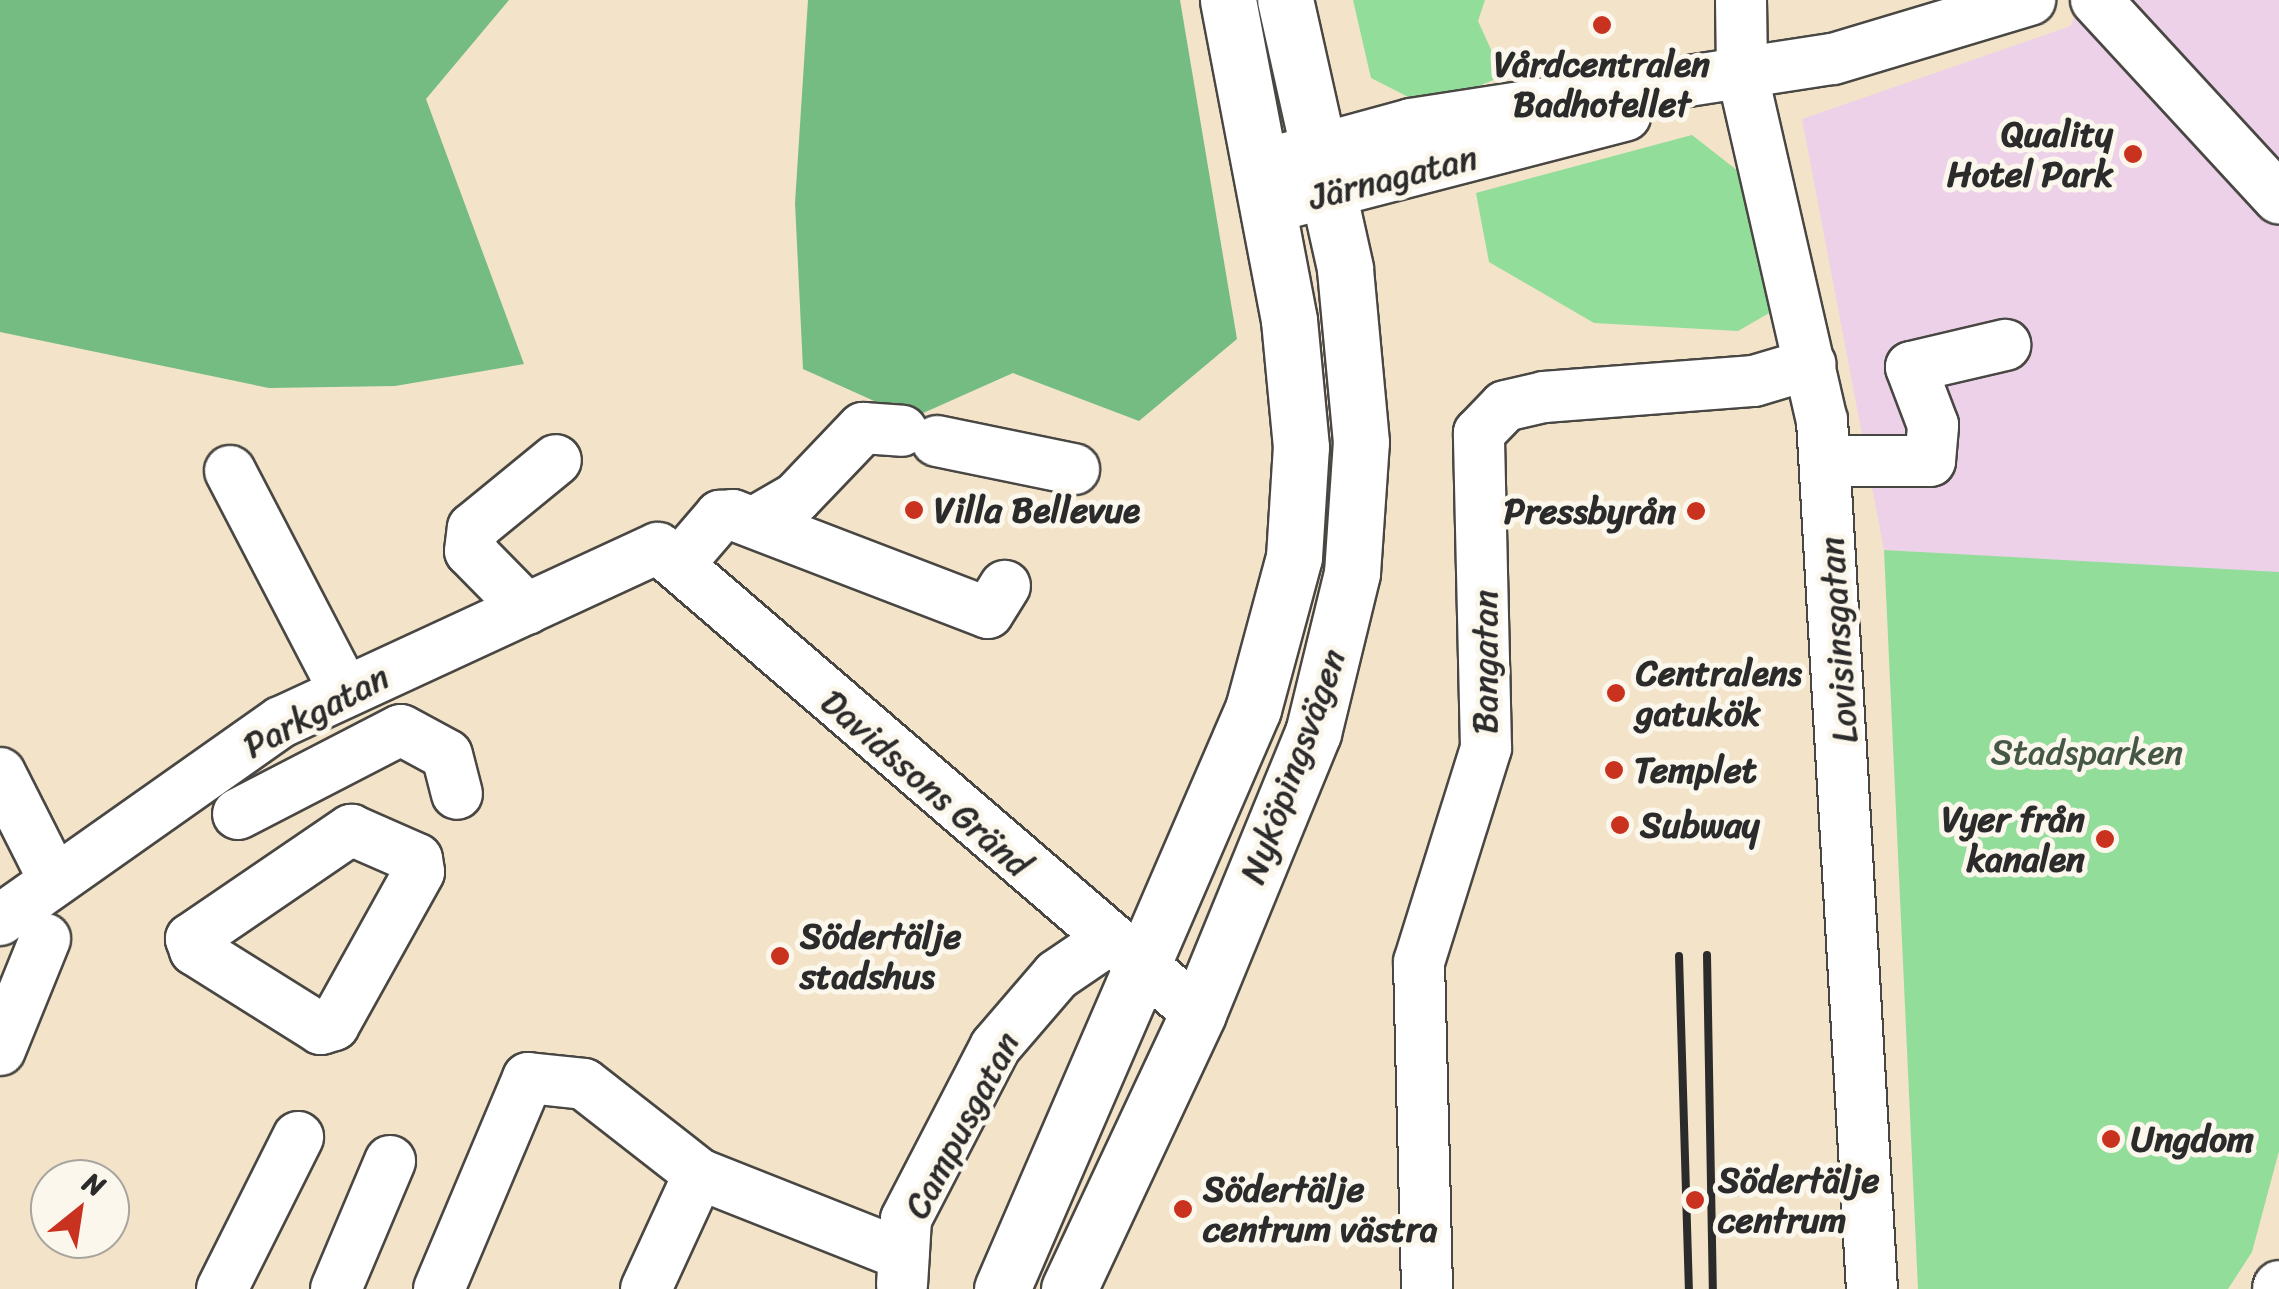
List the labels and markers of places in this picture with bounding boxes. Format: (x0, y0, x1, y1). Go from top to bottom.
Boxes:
marker: Vårdcentralen Badhotellet (1589, 12, 1615, 38)
place label: Vårdcentralen Badhotellet (1494, 43, 1710, 125)
place label: Quality Hotel Park (1946, 113, 2113, 195)
marker: Quality Hotel Park (2122, 143, 2144, 165)
place label: Villa Bellevue (934, 489, 1142, 531)
place label: Pressbyrån (1504, 490, 1676, 532)
marker: Villa Bellevue (903, 499, 925, 521)
marker: Pressbyrån (1685, 500, 1707, 522)
place label: Centralens gatukök (1636, 652, 1802, 734)
marker: Centralens gatukök (1605, 682, 1627, 704)
place label: Templet (1634, 749, 1757, 791)
marker: Templet (1603, 759, 1625, 781)
place label: Vyer från kanalen (1941, 798, 2085, 880)
place label: Subway (1640, 804, 1760, 846)
marker: Subway (1609, 814, 1631, 836)
marker: Vyer från kanalen (2094, 828, 2116, 850)
place label: Södertälje stadshus (800, 915, 962, 997)
marker: Södertälje stadshus (769, 945, 791, 967)
place label: Ungdom (2131, 1118, 2254, 1160)
marker: Ungdom (2100, 1128, 2122, 1150)
place label: Södertälje centrum (1718, 1159, 1880, 1241)
place label: Södertälje centrum västra (1203, 1168, 1436, 1250)
marker: Södertälje centrum (1682, 1187, 1708, 1213)
marker: Södertälje centrum västra (1172, 1198, 1194, 1220)

